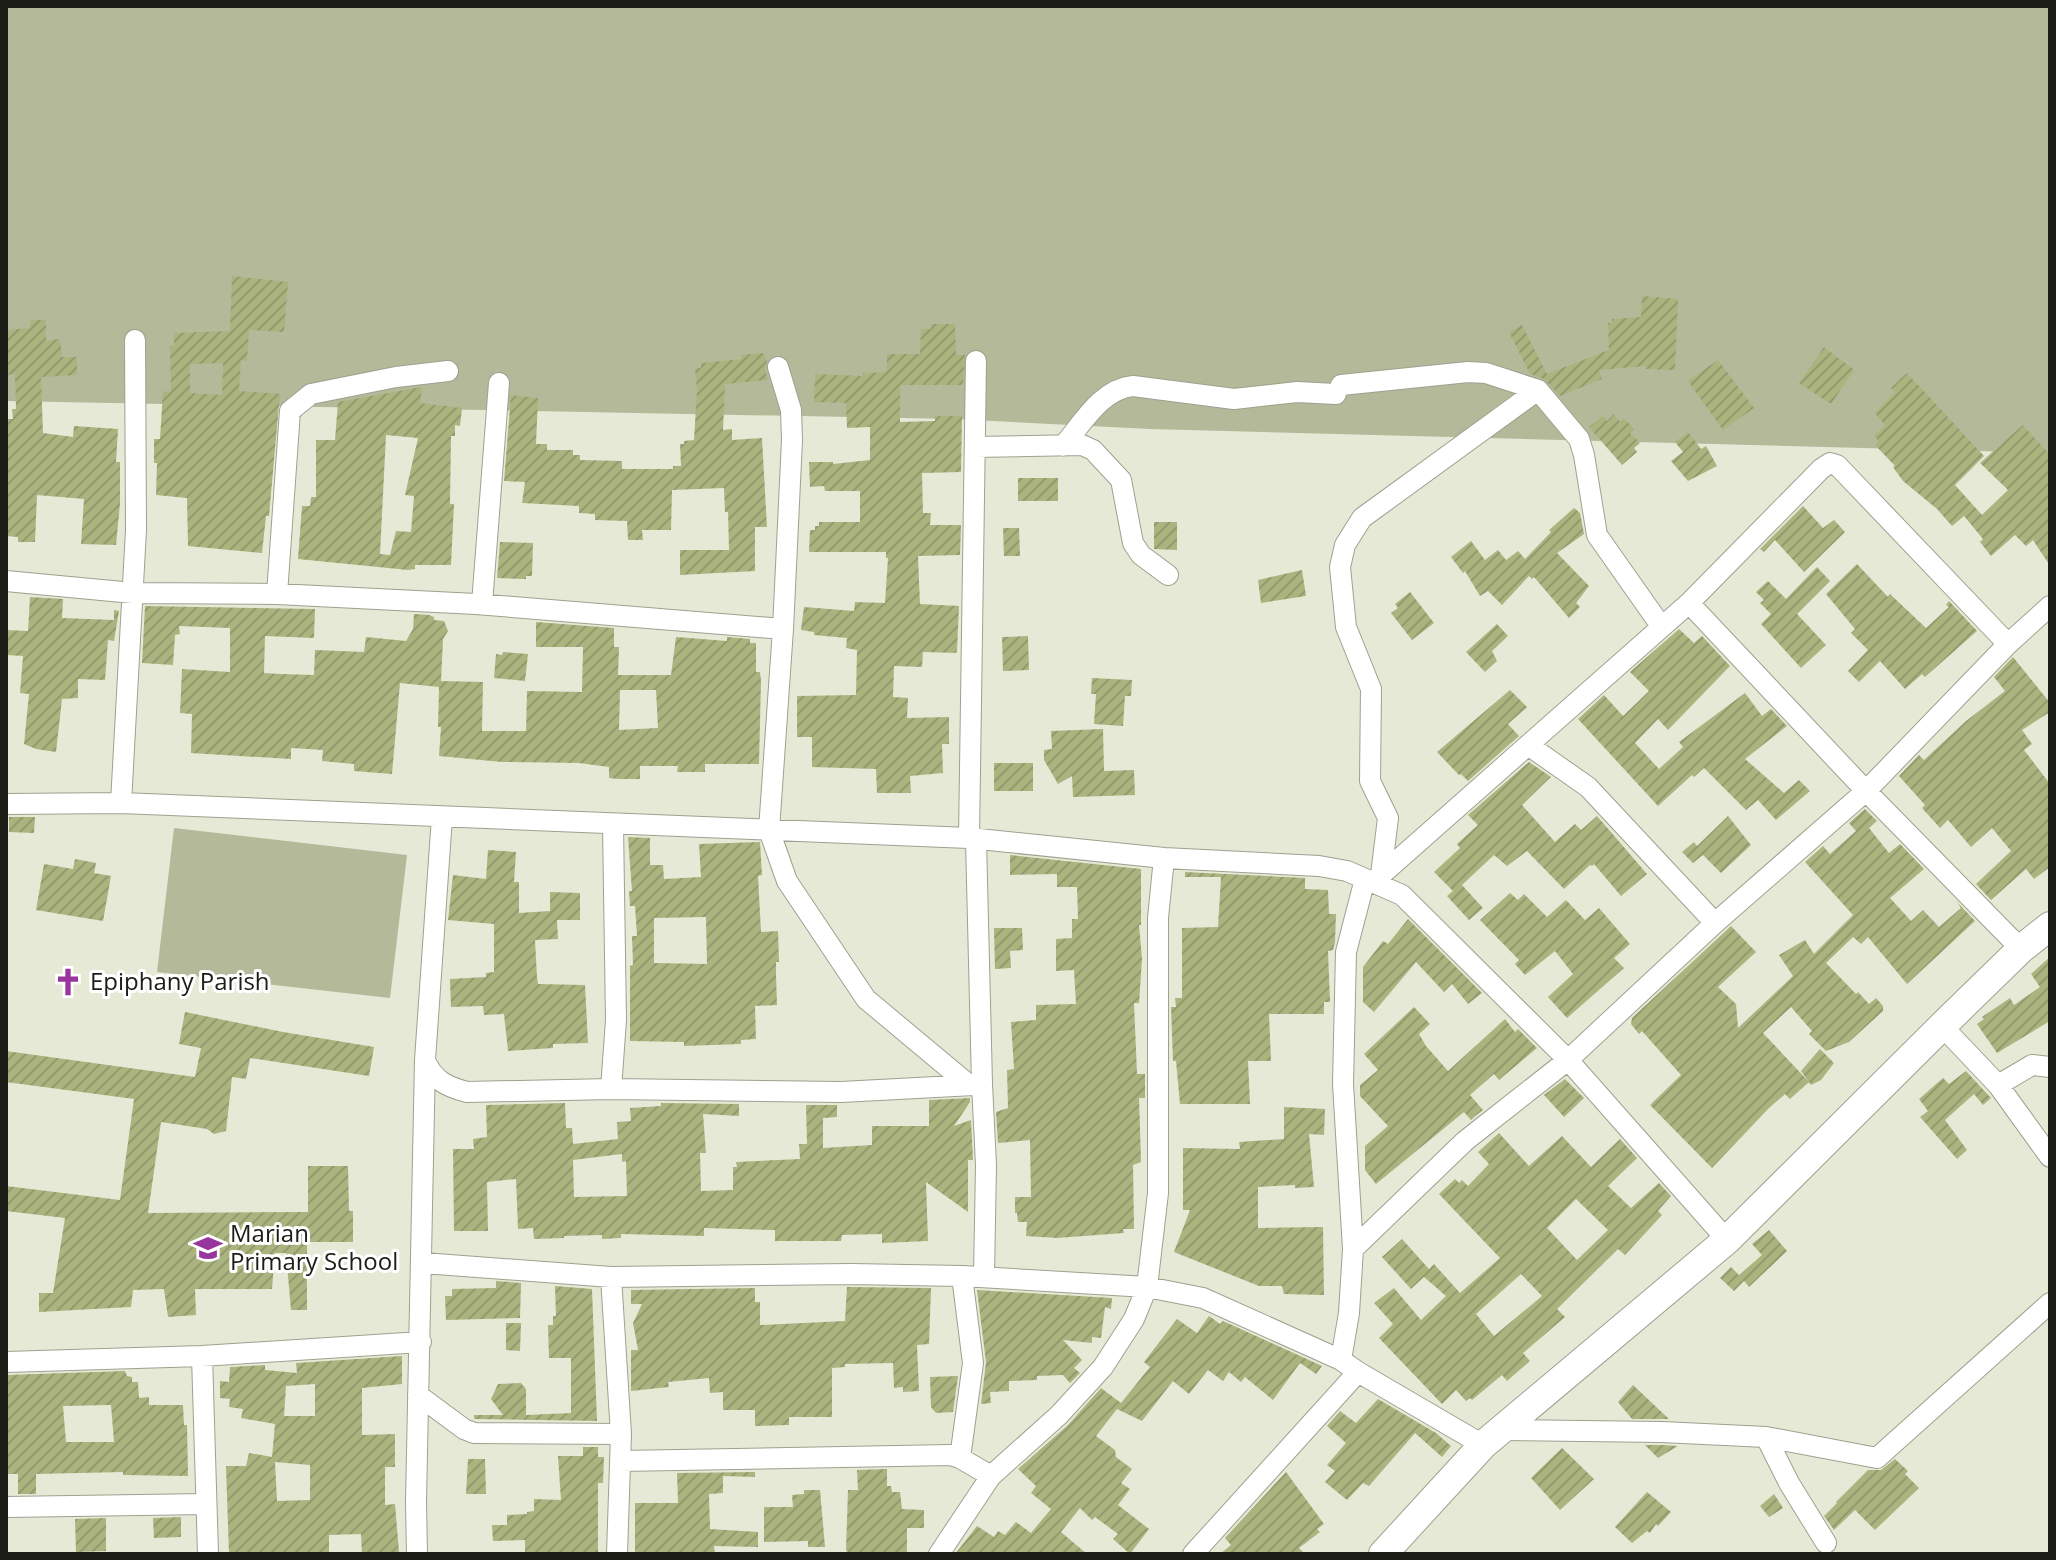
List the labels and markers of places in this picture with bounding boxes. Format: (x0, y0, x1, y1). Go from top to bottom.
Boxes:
place label: Epiphany Parish (90, 964, 270, 997)
church icon: Epiphany Parish (53, 967, 83, 997)
place label: Marian Primary School (230, 1216, 398, 1277)
school or university icon: Marian Primary School (193, 1233, 223, 1263)

